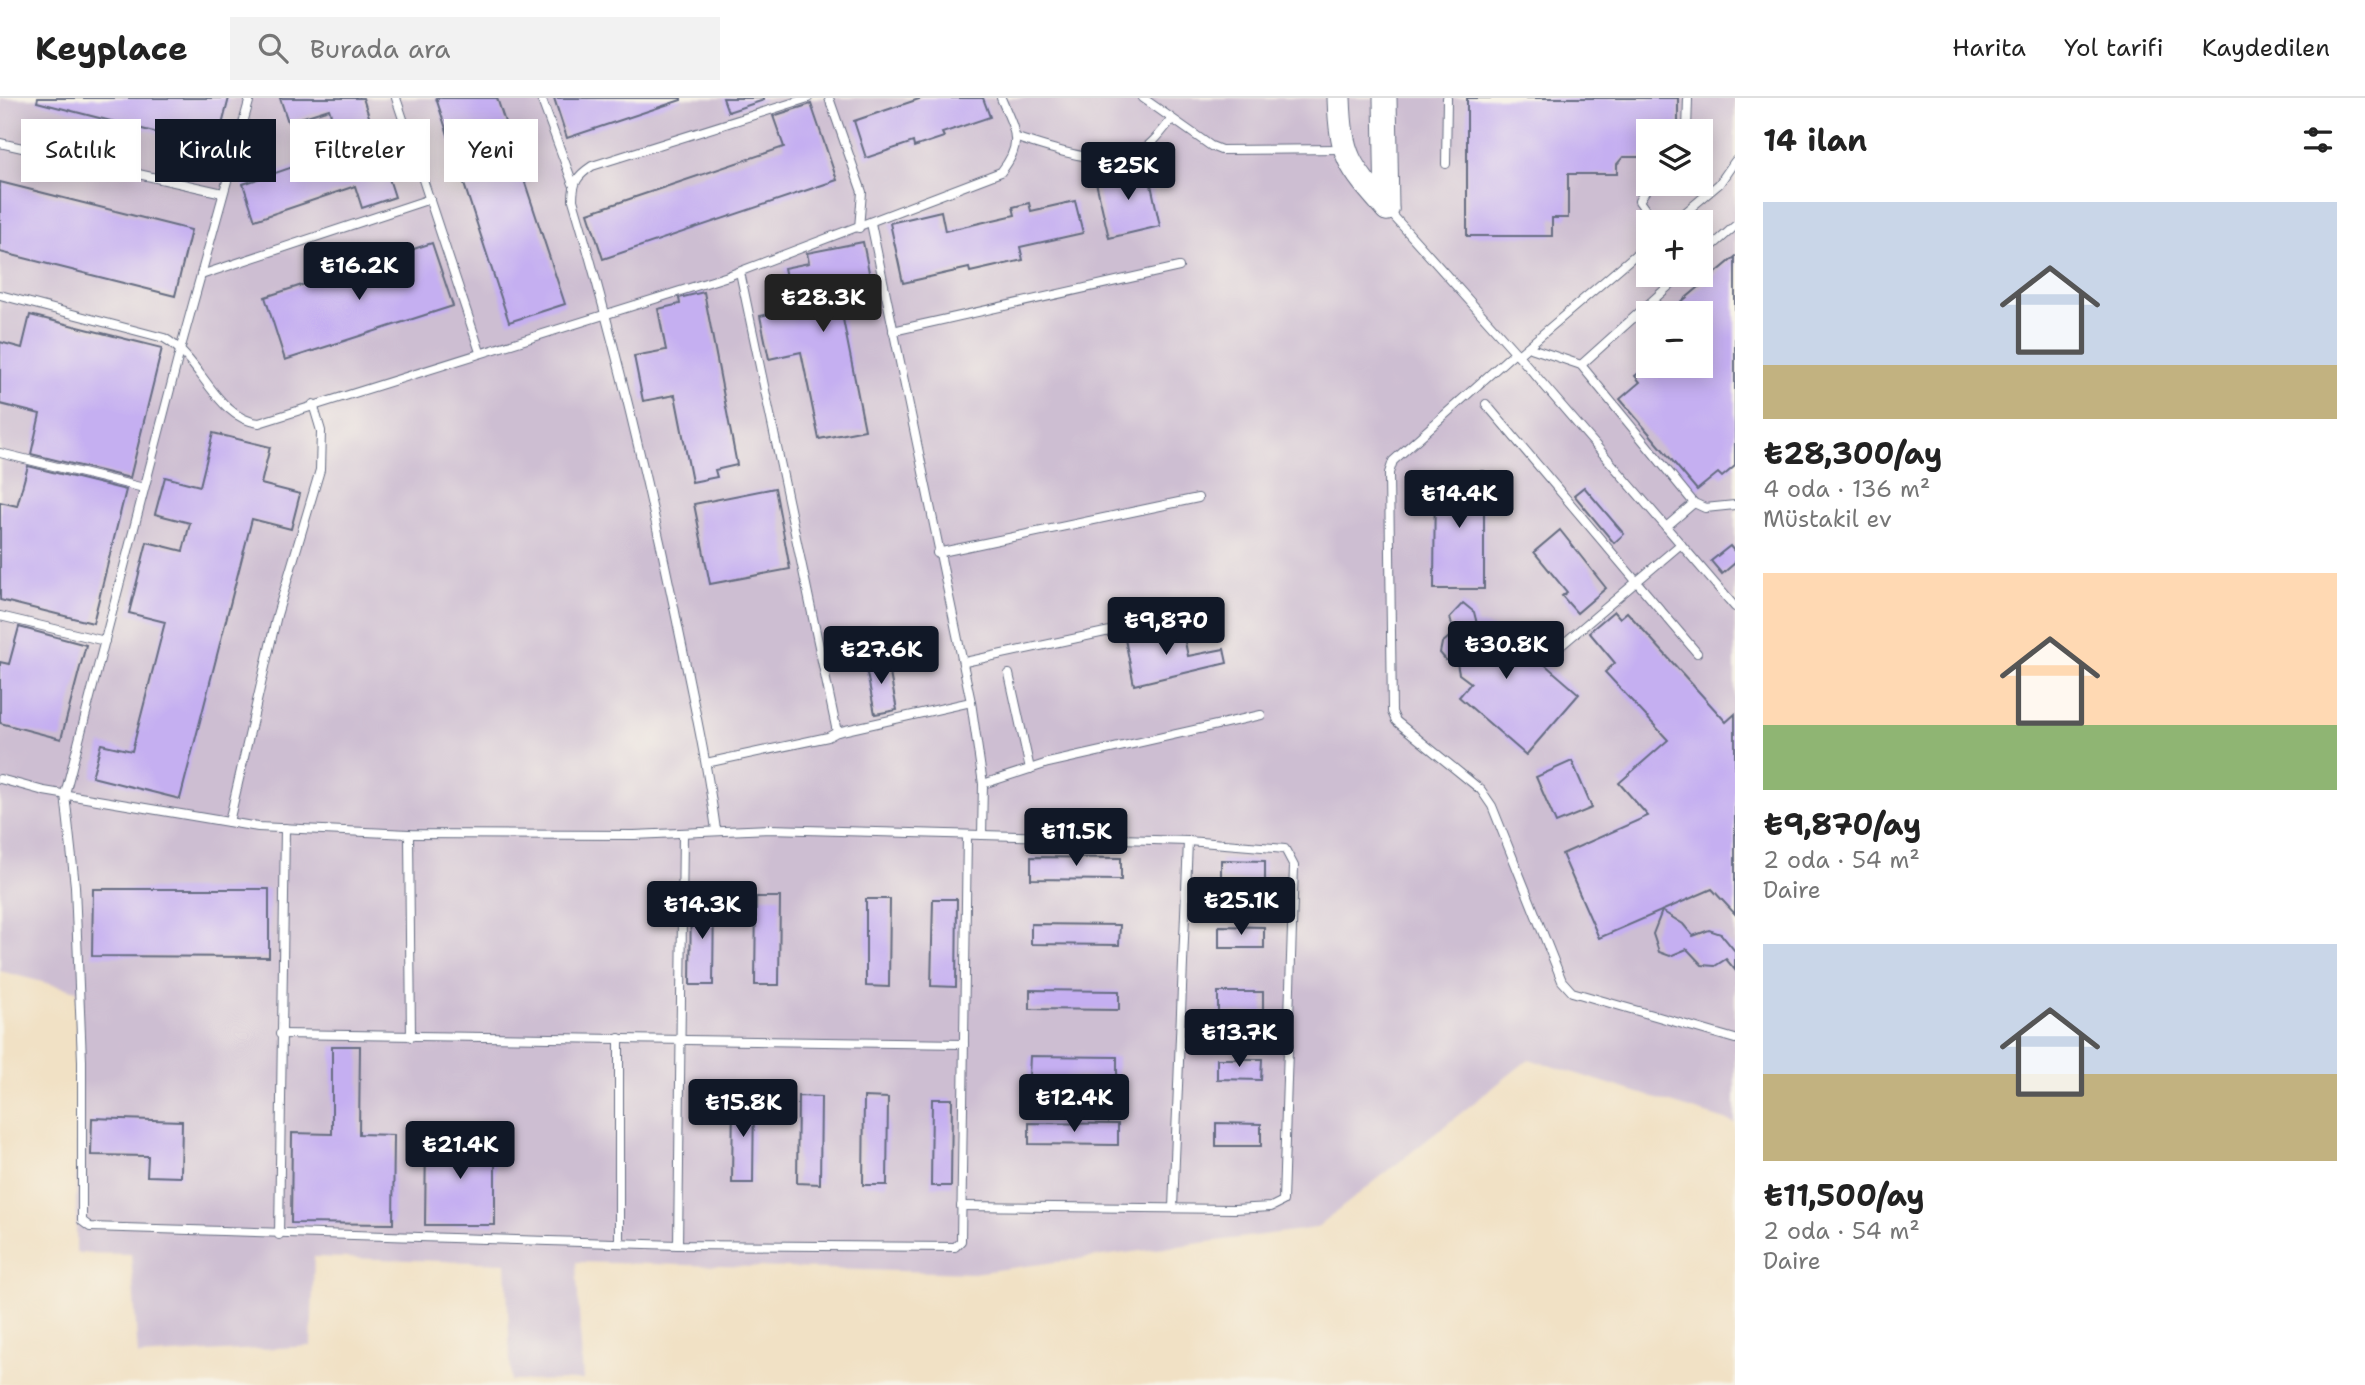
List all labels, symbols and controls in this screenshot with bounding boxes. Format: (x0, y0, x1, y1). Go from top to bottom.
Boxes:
search box (230, 17, 720, 80)
text: Keyplace (35, 26, 188, 71)
icon: search (254, 29, 292, 67)
text: Burada ara (310, 31, 450, 66)
text: Harita (1952, 32, 2026, 64)
text: Yol tarifi (2064, 32, 2164, 64)
text: Kaydedilen (2202, 32, 2330, 64)
chip: Satılık (21, 119, 141, 182)
chip: Kiralık (155, 119, 276, 182)
chip: Filtreler (290, 119, 430, 182)
chip: Yeni (444, 119, 538, 182)
map controls (1636, 119, 1713, 378)
button: layers (1636, 119, 1713, 196)
text: 14 ilan (1763, 120, 1867, 161)
icon: filters (2299, 121, 2337, 159)
pin: ₺25K (1087, 142, 1169, 202)
text: ₺25K (1097, 150, 1159, 180)
button: + (1636, 210, 1713, 287)
pin: ₺16.2K (302, 242, 416, 302)
icon: home (1987, 247, 2113, 373)
text: ₺16.2K (320, 250, 398, 280)
pin: ₺28.3K (766, 274, 880, 334)
text: ₺28.3K (781, 282, 865, 312)
button: − (1636, 301, 1713, 378)
text: ₺28,300/ay (1763, 433, 1942, 474)
pin: ₺14.4K (1402, 470, 1516, 530)
text: 4 oda · 136 m² (1763, 474, 1930, 504)
text: ₺14.4K (1420, 478, 1498, 508)
text: Müstakil ev (1763, 504, 1892, 534)
pin: ₺9,870 (1109, 598, 1223, 657)
text: ₺9,870 (1124, 605, 1208, 635)
icon: home (1987, 618, 2113, 744)
pin: ₺30.8K (1449, 622, 1563, 681)
pin: ₺27.6K (824, 626, 938, 686)
text: ₺30.8K (1464, 629, 1548, 659)
text: ₺27.6K (840, 634, 922, 664)
text: ₺9,870/ay (1763, 804, 1921, 845)
pin: ₺11.5K (1019, 808, 1133, 868)
text: ₺11.5K (1040, 816, 1112, 846)
text: 2 oda · 54 m² (1763, 845, 1920, 875)
text: Daire (1763, 875, 1821, 905)
pin: ₺25.1K (1184, 878, 1298, 937)
pin: ₺14.3K (645, 882, 759, 941)
text: ₺25.1K (1203, 885, 1279, 915)
text: ₺14.3K (663, 889, 741, 919)
icon: home (1987, 989, 2113, 1115)
pin: ₺13.7K (1182, 1010, 1296, 1069)
text: ₺13.7K (1201, 1017, 1277, 1047)
pin: ₺12.4K (1017, 1074, 1131, 1134)
pin: ₺15.8K (686, 1080, 800, 1139)
text: ₺12.4K (1035, 1082, 1113, 1112)
text: ₺15.8K (704, 1087, 782, 1117)
pin: ₺21.4K (403, 1122, 517, 1181)
text: ₺21.4K (422, 1129, 498, 1159)
text: ₺11,500/ay (1763, 1175, 1925, 1216)
text: 2 oda · 54 m² (1763, 1216, 1920, 1246)
text: Daire (1763, 1246, 1821, 1276)

